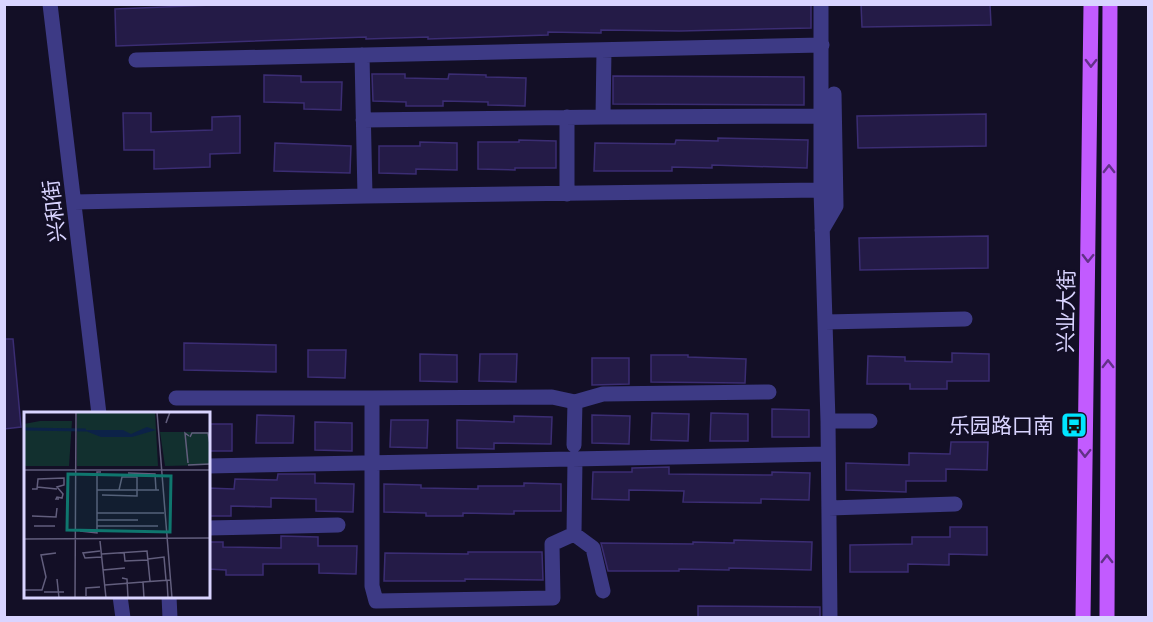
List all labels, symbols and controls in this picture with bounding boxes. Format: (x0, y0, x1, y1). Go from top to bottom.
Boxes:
one-way arrow (1084, 58, 1097, 67)
one-way arrow (1103, 165, 1115, 174)
street label: 兴和街 (38, 178, 70, 244)
one-way arrow (1081, 253, 1094, 262)
street label: 兴业大街 (1053, 269, 1079, 353)
one-way arrow (1102, 360, 1114, 369)
bus stop icon: 乐园路口南 (1059, 410, 1089, 440)
inset map (24, 412, 210, 598)
place label: 乐园路口南 (949, 413, 1054, 438)
one-way arrow (1079, 448, 1091, 457)
one-way arrow (1101, 555, 1113, 564)

